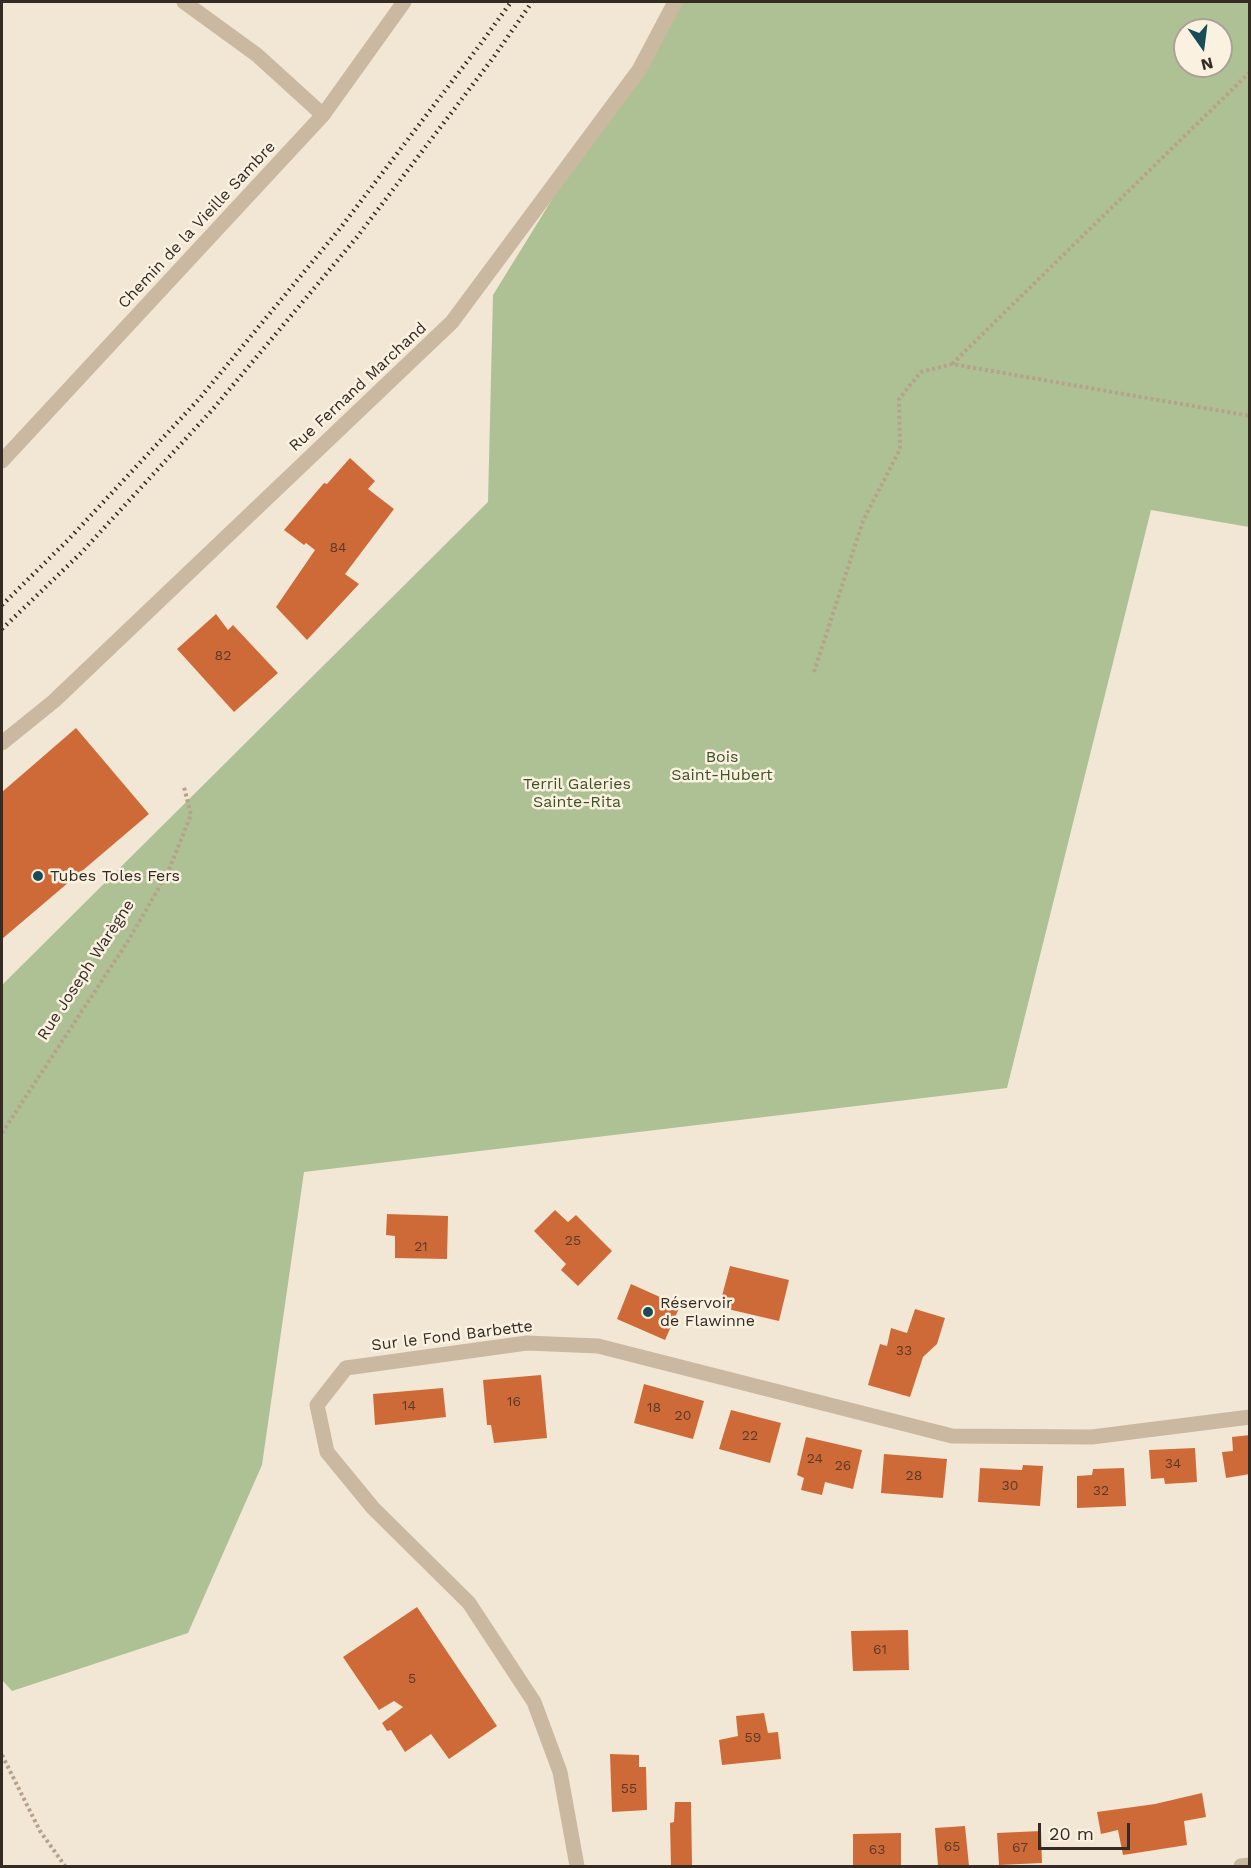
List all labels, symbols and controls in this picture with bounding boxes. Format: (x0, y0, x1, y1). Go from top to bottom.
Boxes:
north arrow (1173, 18, 1233, 78)
text: N (1199, 53, 1215, 75)
street label: Chemin de la Vieille Sambre (114, 137, 280, 313)
street label: Rue Fernand Marchand (285, 318, 431, 456)
house number: 84 (329, 540, 347, 556)
house number: 82 (215, 648, 231, 664)
park label: Bois Saint-Hubert (671, 747, 773, 785)
park label: Terril Galeries Sainte-Rita (523, 774, 631, 812)
place label: Tubes Toles Fers (50, 866, 180, 886)
marker: Tubes Toles Fers (31, 869, 45, 883)
street label: Rue Joseph Warègne (33, 896, 139, 1044)
house number: 25 (565, 1233, 581, 1249)
house number: 21 (414, 1239, 428, 1255)
place label: Réservoir de Flawinne (660, 1293, 755, 1331)
marker: Réservoir de Flawinne (641, 1305, 655, 1319)
street label: Sur le Fond Barbette (370, 1317, 534, 1355)
house number: 33 (896, 1343, 912, 1359)
house number: 16 (507, 1394, 521, 1410)
house number: 14 (402, 1398, 416, 1414)
house number: 18 (647, 1400, 661, 1416)
house number: 20 (675, 1408, 691, 1424)
house number: 22 (742, 1428, 758, 1444)
house number: 24 (807, 1451, 823, 1467)
house number: 34 (1165, 1456, 1181, 1472)
house number: 26 (835, 1458, 851, 1474)
house number: 28 (906, 1468, 922, 1484)
house number: 30 (1002, 1478, 1018, 1494)
house number: 32 (1093, 1483, 1109, 1499)
house number: 61 (873, 1642, 887, 1658)
house number: 5 (408, 1671, 416, 1687)
house number: 59 (745, 1730, 761, 1746)
house number: 55 (621, 1781, 637, 1797)
scale bar (1041, 1811, 1132, 1849)
text: 20 m (1049, 1823, 1094, 1844)
house number: 65 (944, 1839, 960, 1855)
house number: 67 (1012, 1840, 1028, 1856)
house number: 63 (869, 1842, 885, 1858)

